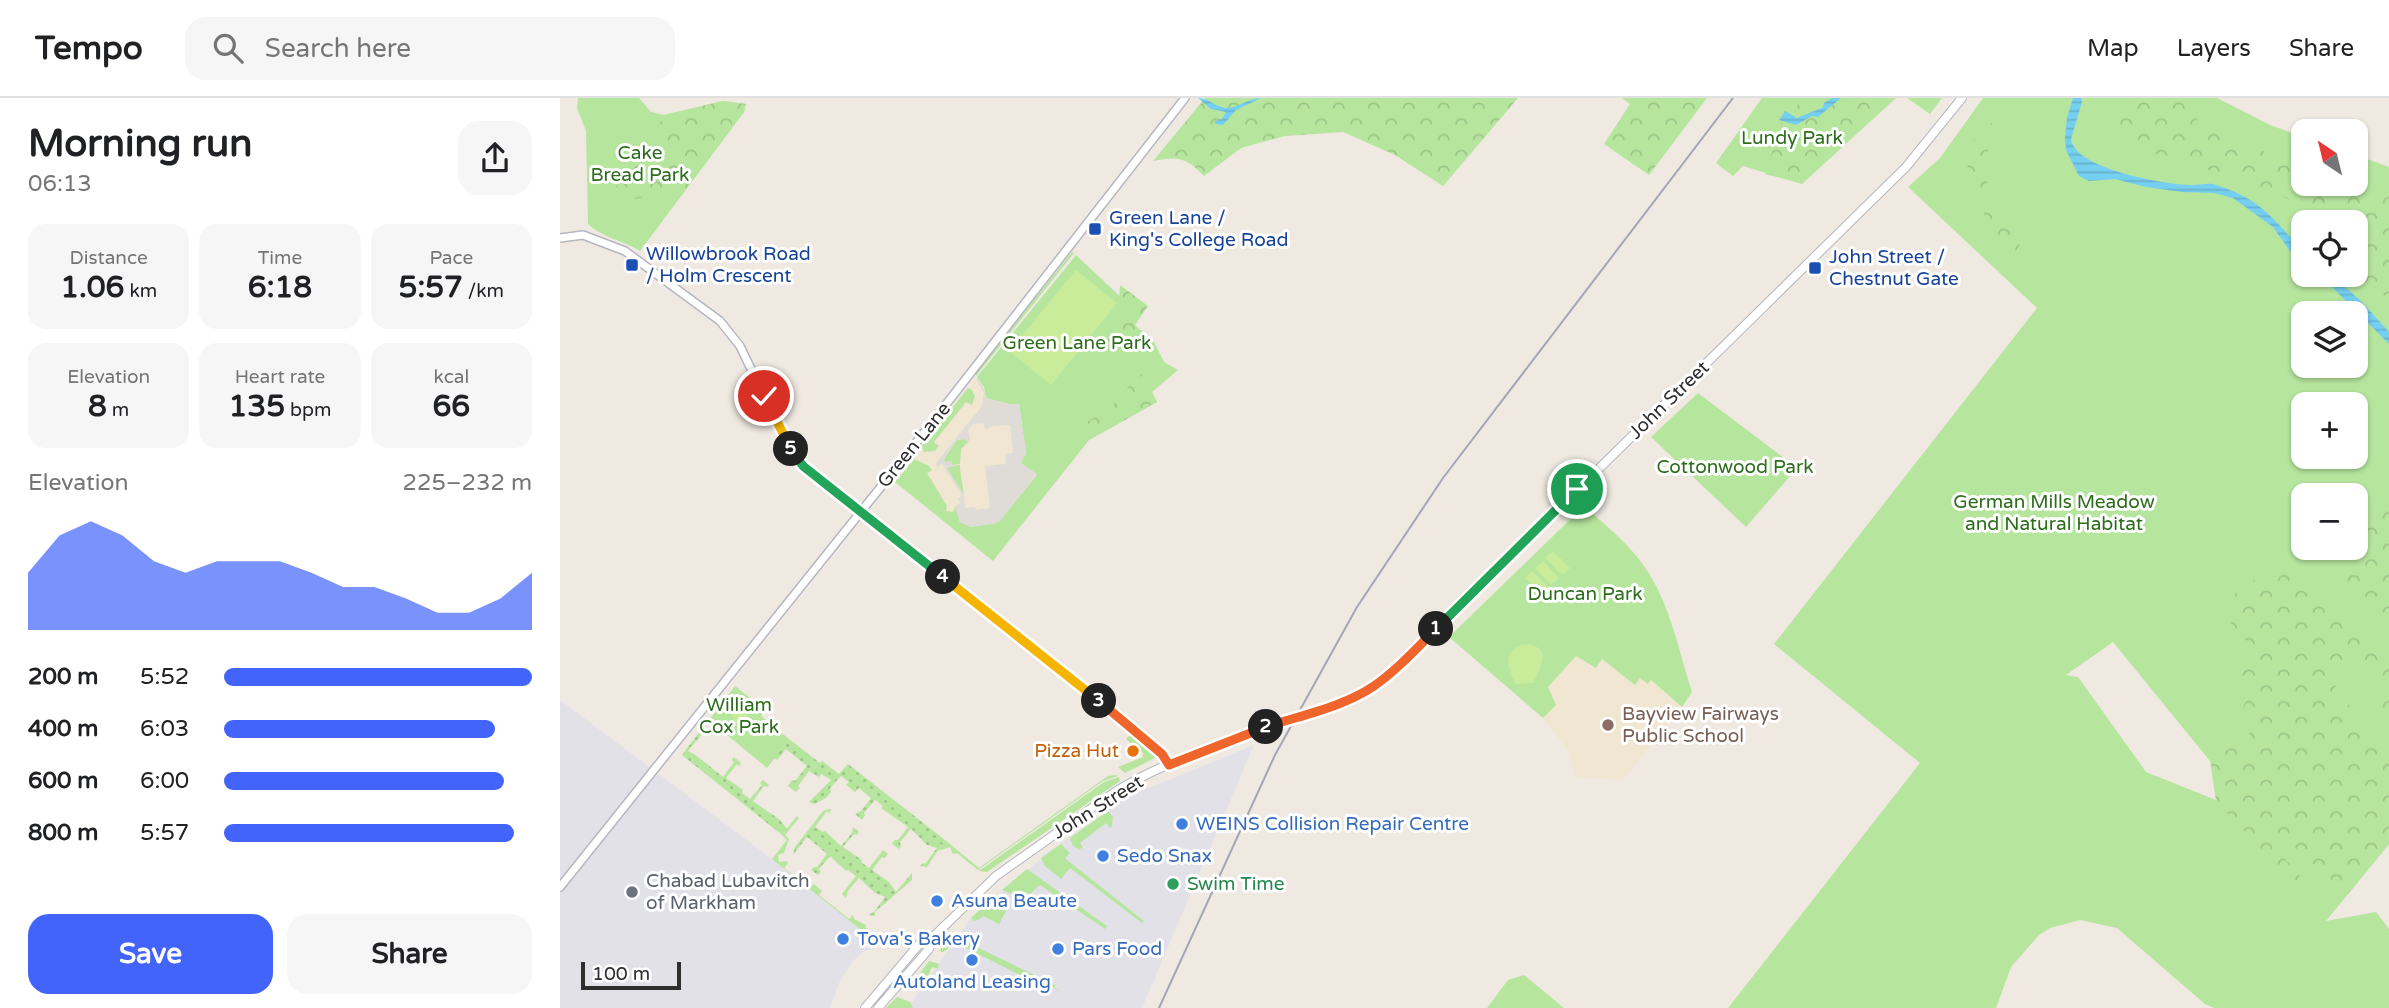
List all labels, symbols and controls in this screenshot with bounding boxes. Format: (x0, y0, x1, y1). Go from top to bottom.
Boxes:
search box (185, 17, 675, 80)
text: Tempo (35, 29, 143, 68)
icon: search (209, 29, 247, 67)
text: Search here (265, 33, 411, 64)
text: Map (2087, 34, 2139, 63)
text: Layers (2177, 34, 2251, 63)
text: Share (2289, 34, 2354, 63)
north arrow (2291, 119, 2368, 196)
map controls (2291, 119, 2368, 560)
text: Morning run (28, 121, 252, 167)
button: share (458, 121, 532, 195)
park label: Lundy Park (1741, 127, 1843, 149)
park label: Cake Bread Park (591, 142, 689, 186)
text: 06:13 (28, 170, 92, 198)
place label: Green Lane / King's College Road (1109, 207, 1288, 251)
button: locate (2291, 210, 2368, 287)
marker: Green Lane / King's College Road (1087, 221, 1103, 237)
place label: Willowbrook Road / Holm Crescent (646, 243, 811, 287)
place label: John Street / Chestnut Gate (1829, 246, 1959, 290)
text: Distance (70, 247, 148, 269)
text: Time (258, 247, 302, 269)
text: Pace (429, 247, 473, 269)
marker: Willowbrook Road / Holm Crescent (624, 257, 640, 273)
marker: John Street / Chestnut Gate (1807, 260, 1823, 276)
text: 1.06 (60, 269, 124, 306)
text: 6:18 (248, 269, 312, 306)
text: 5:57 (399, 269, 463, 306)
text: km (124, 280, 157, 302)
text: /km (463, 280, 504, 302)
button: layers (2291, 301, 2368, 378)
park label: Green Lane Park (1003, 332, 1151, 354)
street label: John Street (1624, 356, 1714, 444)
text: Elevation (67, 366, 150, 388)
text: Heart rate (235, 366, 325, 388)
text: kcal (433, 366, 469, 388)
pin (734, 366, 794, 426)
icon: check (745, 377, 783, 415)
text: 8 (88, 388, 107, 425)
text: 135 (229, 388, 285, 425)
text: 66 (432, 388, 470, 425)
button: + (2291, 392, 2368, 469)
street label: Green Lane (873, 398, 955, 492)
text: m (107, 399, 129, 421)
text: bpm (285, 399, 331, 421)
pin: 5 (774, 432, 808, 466)
text: 5 (785, 437, 796, 459)
park label: Cottonwood Park (1656, 456, 1814, 478)
pin (1547, 459, 1607, 519)
text: Elevation (28, 469, 129, 497)
text: 225–232 m (403, 469, 532, 497)
icon: arrive (1558, 470, 1596, 508)
button: − (2291, 483, 2368, 560)
park label: German Mills Meadow and Natural Habitat (1953, 491, 2155, 535)
pin: 4 (926, 560, 960, 594)
text: 4 (937, 565, 948, 587)
park label: Duncan Park (1527, 583, 1643, 605)
pin: 1 (1418, 612, 1454, 646)
text: 1 (1430, 617, 1441, 639)
text: 200 m (28, 663, 98, 691)
text: 5:52 (140, 663, 189, 691)
pin: 3 (1082, 684, 1116, 718)
text: 3 (1093, 689, 1104, 711)
park label: William Cox Park (699, 694, 779, 738)
place label: Bayview Fairways Public School (1622, 703, 1779, 747)
pin: 2 (1248, 710, 1284, 744)
text: 400 m (28, 715, 98, 743)
text: 6:03 (140, 715, 189, 743)
text: 2 (1260, 715, 1271, 737)
marker: Bayview Fairways Public School (1600, 717, 1616, 733)
place label: Pizza Hut (1034, 740, 1119, 762)
marker: Pizza Hut (1125, 743, 1141, 759)
text: 600 m (28, 767, 98, 795)
text: 6:00 (140, 767, 189, 795)
street label: John Street (1049, 770, 1147, 844)
place label: WEINS Collision Repair Centre (1196, 813, 1469, 835)
marker: WEINS Collision Repair Centre (1174, 816, 1190, 832)
text: 800 m (28, 819, 98, 847)
text: 5:57 (140, 819, 189, 847)
place label: Sedo Snax (1117, 845, 1212, 867)
marker: Sedo Snax (1095, 848, 1111, 864)
place label: Chabad Lubavitch of Markham (646, 870, 810, 914)
place label: Swim Time (1187, 873, 1285, 895)
marker: Swim Time (1165, 876, 1181, 892)
marker: Chabad Lubavitch of Markham (624, 884, 640, 900)
place label: Asuna Beaute (951, 890, 1077, 912)
marker: Asuna Beaute (929, 893, 945, 909)
button: Save (28, 914, 273, 994)
button: Share (287, 914, 532, 994)
place label: Tova's Bakery (857, 928, 980, 950)
marker: Tova's Bakery (835, 931, 851, 947)
place label: Pars Food (1072, 938, 1162, 960)
marker: Pars Food (1050, 941, 1066, 957)
marker: Autoland Leasing (964, 952, 980, 968)
scale bar (581, 959, 681, 991)
text: 100 m (592, 963, 650, 985)
place label: Autoland Leasing (893, 971, 1051, 993)

